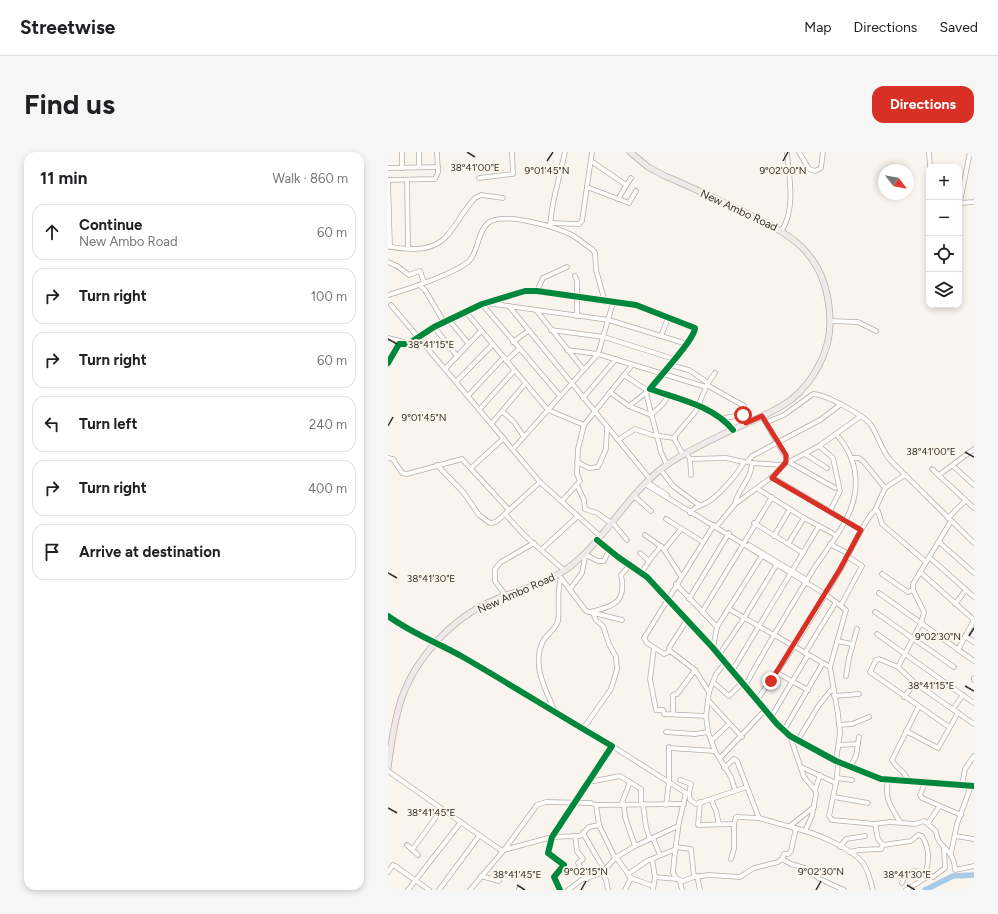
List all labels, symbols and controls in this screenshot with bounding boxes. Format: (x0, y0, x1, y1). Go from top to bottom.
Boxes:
text: Streetwise (20, 16, 115, 39)
text: Map (804, 19, 832, 36)
text: Directions (854, 19, 917, 36)
text: Saved (939, 19, 978, 36)
button: Directions (872, 86, 974, 123)
text: Find us (24, 87, 115, 121)
text: 38°41'00"E (450, 161, 500, 174)
text: 9°01'45"N (525, 164, 569, 177)
text: 9°02'00"N (759, 164, 807, 177)
north arrow (878, 164, 914, 200)
map controls (926, 164, 962, 308)
button: + (926, 164, 962, 200)
text: 11 min (40, 168, 87, 188)
text: Walk · 860 m (273, 171, 348, 186)
street label: New Ambo Road (698, 187, 779, 234)
button: − (926, 200, 962, 236)
text: Continue (79, 216, 142, 234)
icon: ahead (41, 221, 63, 243)
text: 60 m (317, 225, 347, 240)
text: New Ambo Road (79, 234, 178, 249)
button: locate (926, 236, 962, 272)
button: layers (926, 272, 962, 308)
icon: right (41, 285, 63, 307)
text: Turn right (79, 287, 147, 305)
text: 100 m (311, 289, 347, 304)
text: 38°41'15"E (408, 338, 454, 351)
icon: right (41, 349, 63, 371)
text: Turn right (79, 351, 147, 369)
text: 60 m (317, 353, 347, 368)
route start (734, 406, 752, 424)
text: 9°01'45"N (402, 411, 446, 424)
icon: left (41, 413, 63, 435)
text: Turn left (79, 415, 137, 433)
text: 240 m (309, 417, 347, 432)
text: 38°41'00"E (906, 445, 956, 458)
icon: right (41, 477, 63, 499)
text: Turn right (79, 479, 147, 497)
text: 400 m (308, 481, 347, 496)
icon: arrive (41, 541, 63, 563)
text: Arrive at destination (79, 543, 220, 561)
street label: New Ambo Road (475, 571, 557, 616)
text: 38°41'30"E (407, 572, 455, 585)
text: 9°02'30"N (915, 630, 961, 643)
route end (762, 672, 780, 690)
text: 38°41'15"E (908, 679, 954, 692)
text: 38°41'45"E (407, 806, 455, 819)
text: 9°02'15"N (564, 865, 608, 878)
text: 9°02'30"N (798, 865, 844, 878)
text: 38°41'45"E (493, 868, 541, 881)
text: 38°41'30"E (883, 868, 931, 881)

